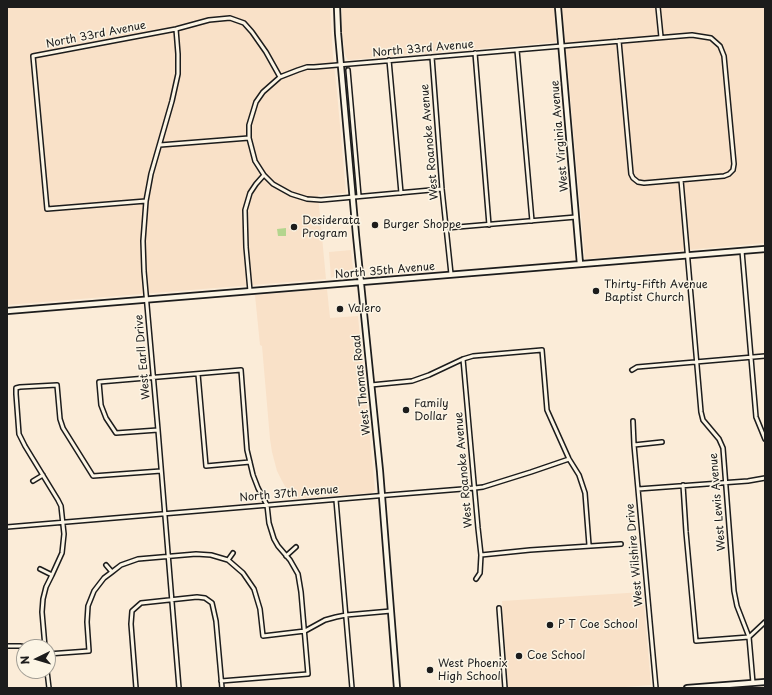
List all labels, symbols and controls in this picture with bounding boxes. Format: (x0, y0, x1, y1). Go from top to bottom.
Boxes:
street label: North 33rd Avenue (45, 19, 147, 51)
street label: North 33rd Avenue (372, 38, 474, 60)
street label: West Virginia Avenue (549, 80, 571, 192)
street label: West Roanoke Avenue (418, 84, 442, 200)
place label: Desiderata Program (302, 214, 360, 240)
place label: Burger Shoppe (383, 218, 461, 232)
marker: Burger Shoppe (370, 220, 380, 230)
marker: Desiderata Program (289, 222, 299, 232)
street label: North 35th Avenue (334, 260, 436, 282)
place label: Thirty-Fifth Avenue Baptist Church (604, 278, 708, 304)
marker: Thirty-Fifth Avenue Baptist Church (591, 286, 601, 296)
place label: Valero (348, 302, 381, 316)
marker: Valero (335, 304, 345, 314)
street label: West Earll Drive (133, 314, 153, 400)
street label: West Thomas Road (350, 334, 374, 436)
place label: Family Dollar (414, 397, 449, 423)
marker: Family Dollar (401, 405, 411, 415)
street label: West Roanoke Avenue (452, 412, 476, 528)
street label: West Lewis Avenue (707, 452, 729, 552)
street label: North 37th Avenue (239, 483, 339, 505)
street label: West Wilshire Drive (624, 503, 646, 607)
place label: P T Coe School (558, 618, 638, 632)
marker: P T Coe School (545, 620, 555, 630)
north arrow (16, 639, 56, 679)
place label: Coe School (527, 649, 585, 663)
marker: Coe School (514, 651, 524, 661)
text: N (16, 655, 33, 665)
place label: West Phoenix High School (438, 657, 507, 683)
marker: West Phoenix High School (425, 665, 435, 675)

